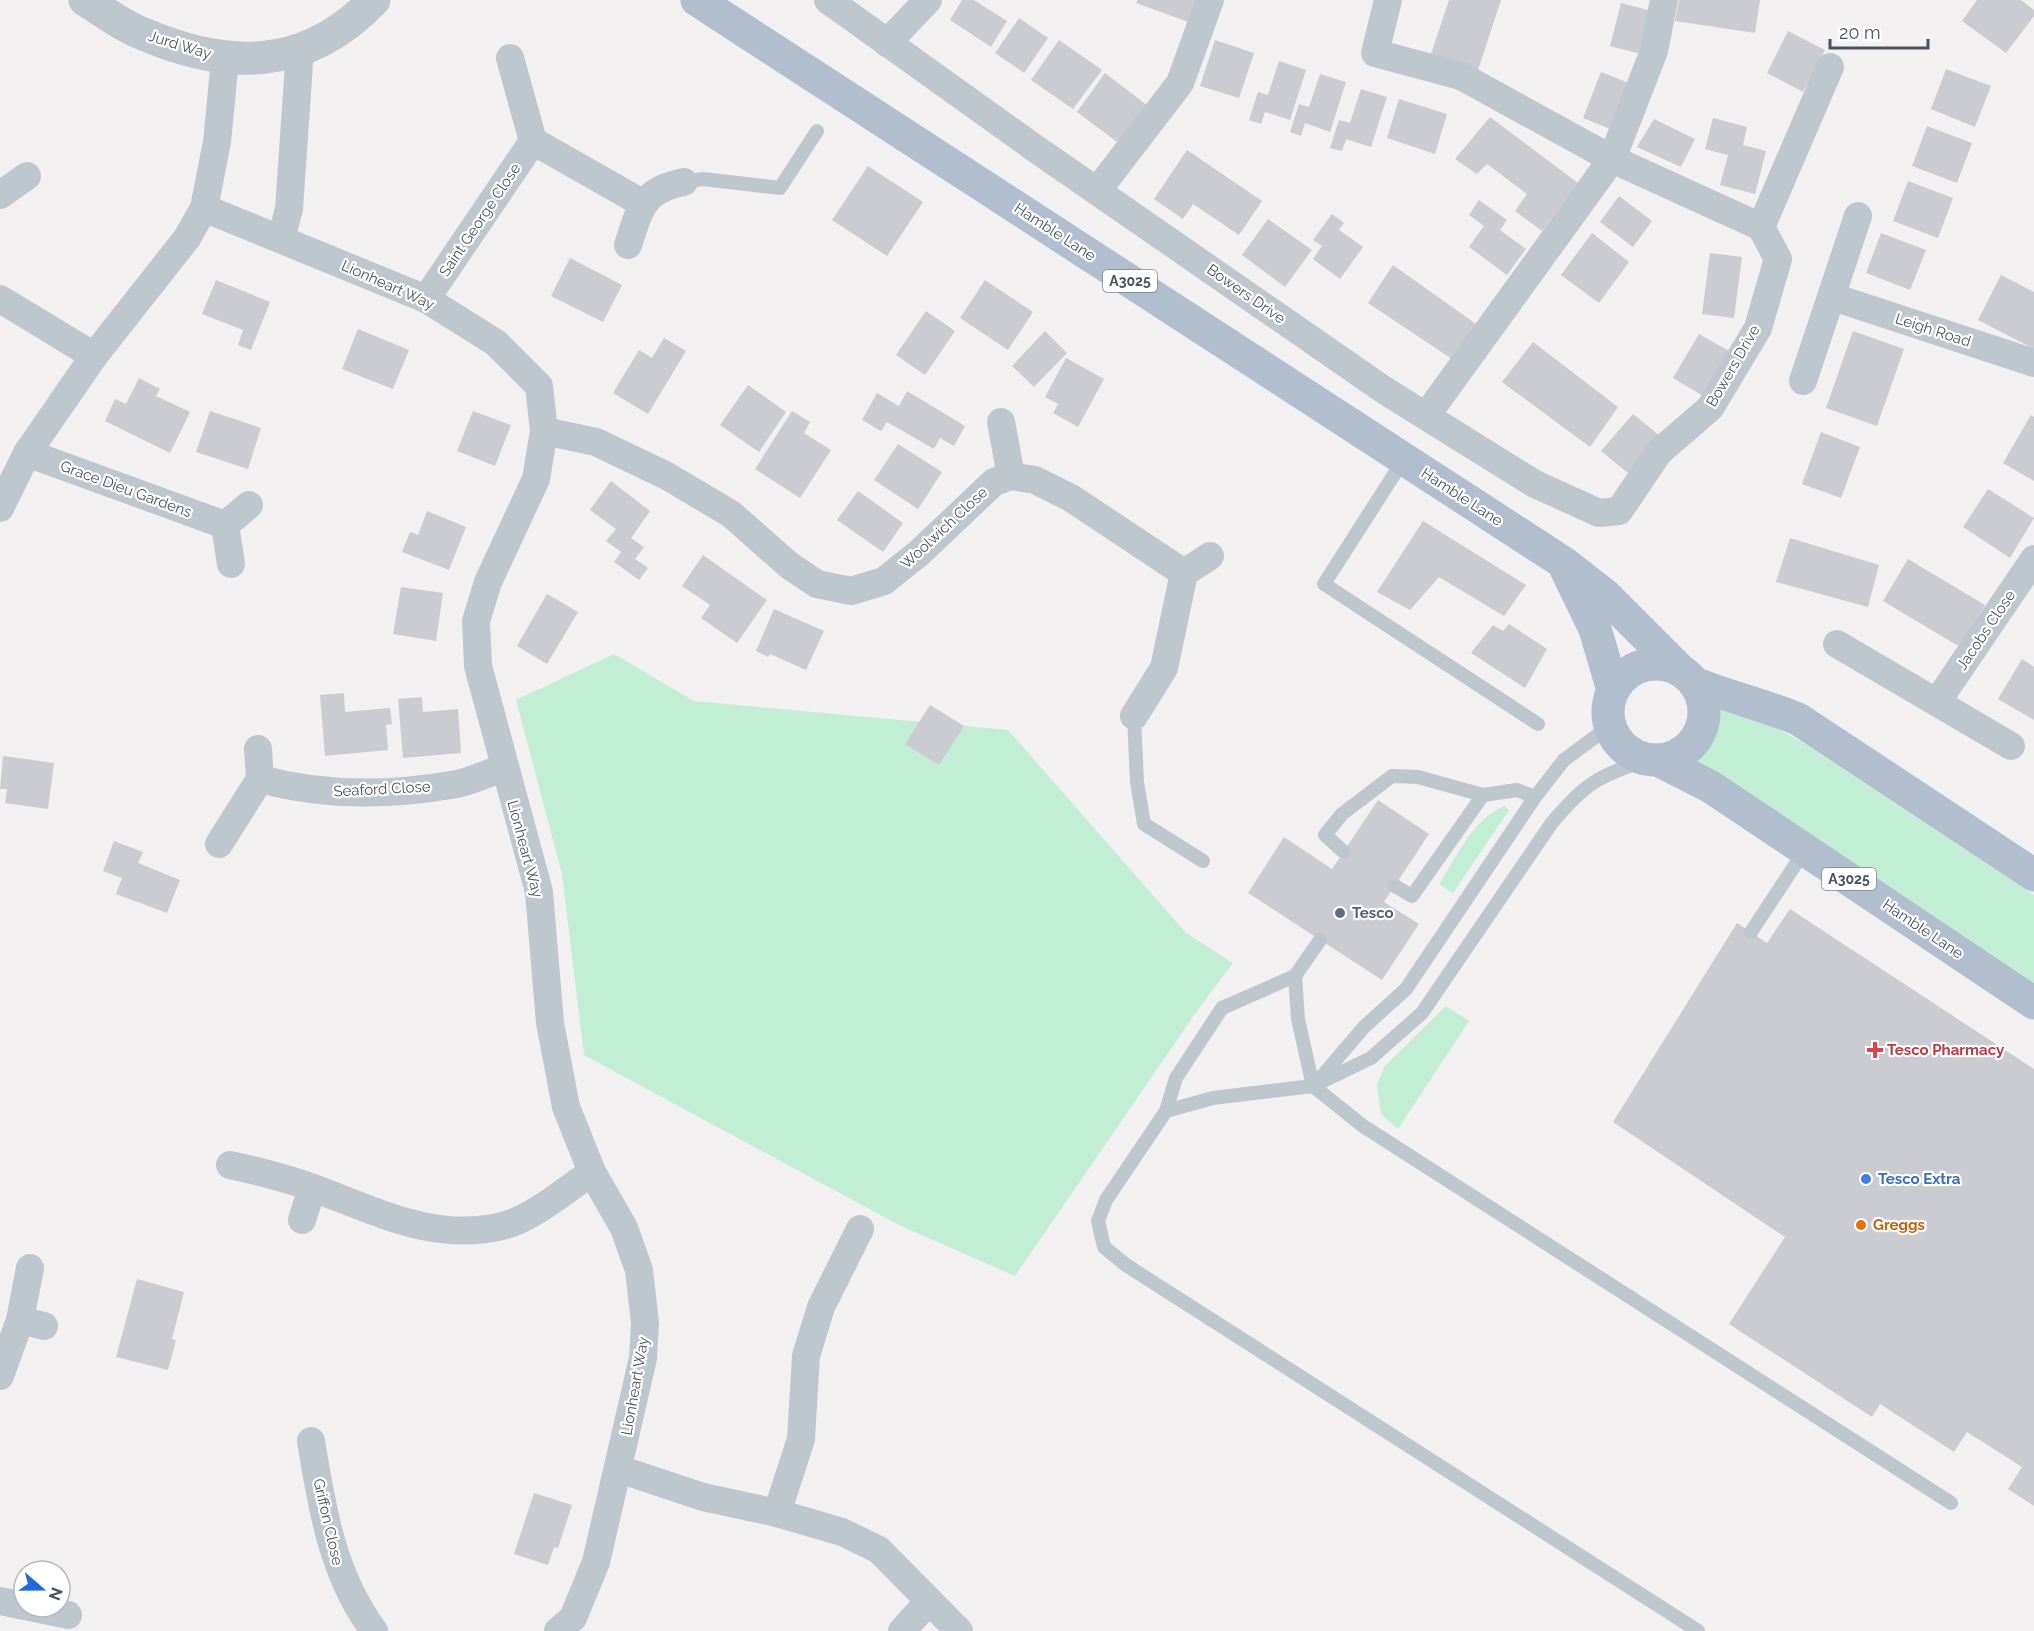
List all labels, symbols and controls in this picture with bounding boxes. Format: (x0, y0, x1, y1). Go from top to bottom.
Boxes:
scale bar (1830, 12, 1928, 50)
text: 20 m (1839, 22, 1881, 43)
street label: Jurd Way (146, 27, 214, 63)
street label: Saint George Close (435, 160, 525, 280)
street label: Hamble Lane (1011, 199, 1099, 265)
street label: Lionheart Way (339, 256, 437, 314)
street label: Bowers Drive (1203, 260, 1289, 328)
road number: A3025 (1103, 270, 1157, 292)
street label: Leigh Road (1893, 309, 1973, 351)
street label: Bowers Drive (1702, 322, 1764, 410)
street label: Grace Dieu Gardens (58, 457, 194, 521)
street label: Hamble Lane (1418, 464, 1506, 530)
street label: Woolwich Close (897, 483, 991, 573)
street label: Jacobs Close (1953, 587, 2019, 673)
street label: Seaford Close (333, 777, 431, 801)
street label: Lionheart Way (503, 798, 547, 900)
road number: A3025 (1822, 868, 1876, 890)
street label: Hamble Lane (1879, 895, 1967, 963)
place label: Tesco (1352, 904, 1394, 922)
marker: Tesco (1333, 906, 1347, 920)
place label: Tesco Pharmacy (1887, 1041, 2005, 1059)
marker: Tesco Pharmacy (1868, 1043, 1882, 1057)
place label: Tesco Extra (1878, 1170, 1961, 1188)
marker: Tesco Extra (1859, 1172, 1873, 1186)
place label: Greggs (1873, 1216, 1925, 1234)
marker: Greggs (1854, 1218, 1868, 1232)
street label: Lionheart Way (617, 1335, 653, 1437)
street label: Griffon Close (309, 1477, 347, 1567)
north arrow (12, 1559, 72, 1619)
text: N (45, 1585, 67, 1603)

